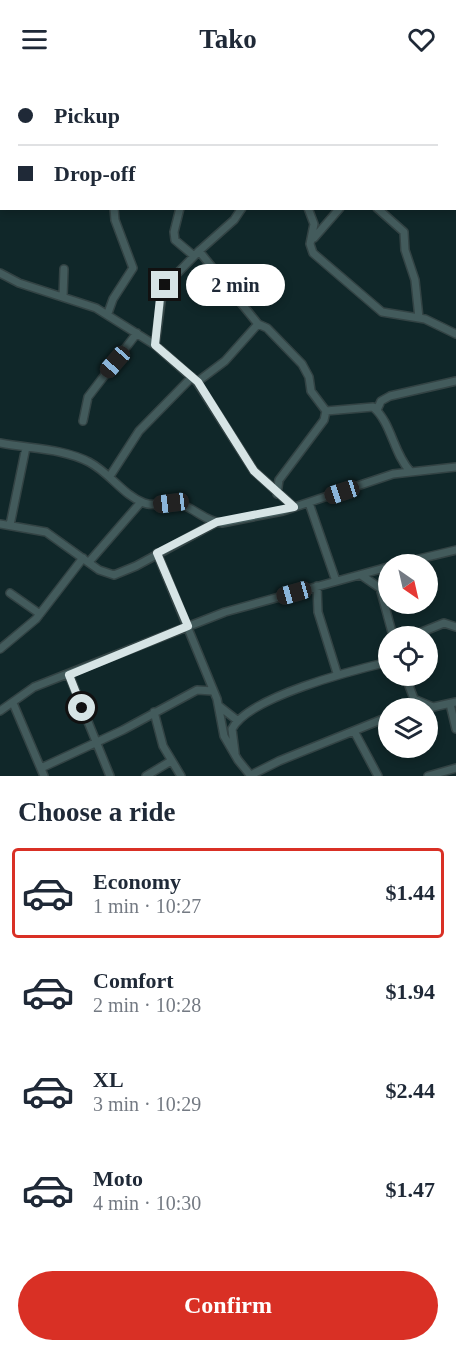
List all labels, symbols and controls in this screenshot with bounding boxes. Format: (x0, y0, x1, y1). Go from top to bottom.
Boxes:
icon: menu (18, 23, 51, 56)
icon: heart (405, 23, 438, 56)
text: Tako (199, 24, 257, 54)
text: Pickup (54, 103, 120, 128)
text: Drop-off (54, 161, 135, 186)
callout: 2 min (186, 264, 285, 306)
route end (151, 271, 178, 298)
text: 2 min (211, 274, 260, 296)
car (96, 343, 134, 381)
car (322, 478, 362, 506)
car (152, 492, 190, 514)
north arrow (378, 554, 438, 614)
map controls (378, 554, 438, 758)
car (274, 579, 314, 607)
button: locate (378, 626, 438, 686)
route start (68, 694, 95, 721)
button: layers (378, 698, 438, 758)
text: Choose a ride (18, 797, 176, 827)
icon: car (21, 866, 75, 920)
text: Economy (93, 869, 181, 894)
text: $1.44 (386, 880, 435, 905)
text: 1 min · 10:27 (93, 895, 201, 917)
icon: car (21, 965, 75, 1019)
text: Comfort (93, 968, 174, 993)
text: $1.94 (386, 979, 435, 1004)
text: 2 min · 10:28 (93, 994, 201, 1016)
icon: car (21, 1064, 75, 1118)
text: XL (93, 1067, 124, 1092)
text: $2.44 (386, 1078, 435, 1103)
text: 3 min · 10:29 (93, 1093, 201, 1115)
icon: car (21, 1163, 75, 1217)
text: Moto (93, 1166, 143, 1191)
text: $1.47 (386, 1177, 435, 1202)
text: 4 min · 10:30 (93, 1192, 201, 1214)
button: Confirm (18, 1271, 438, 1340)

